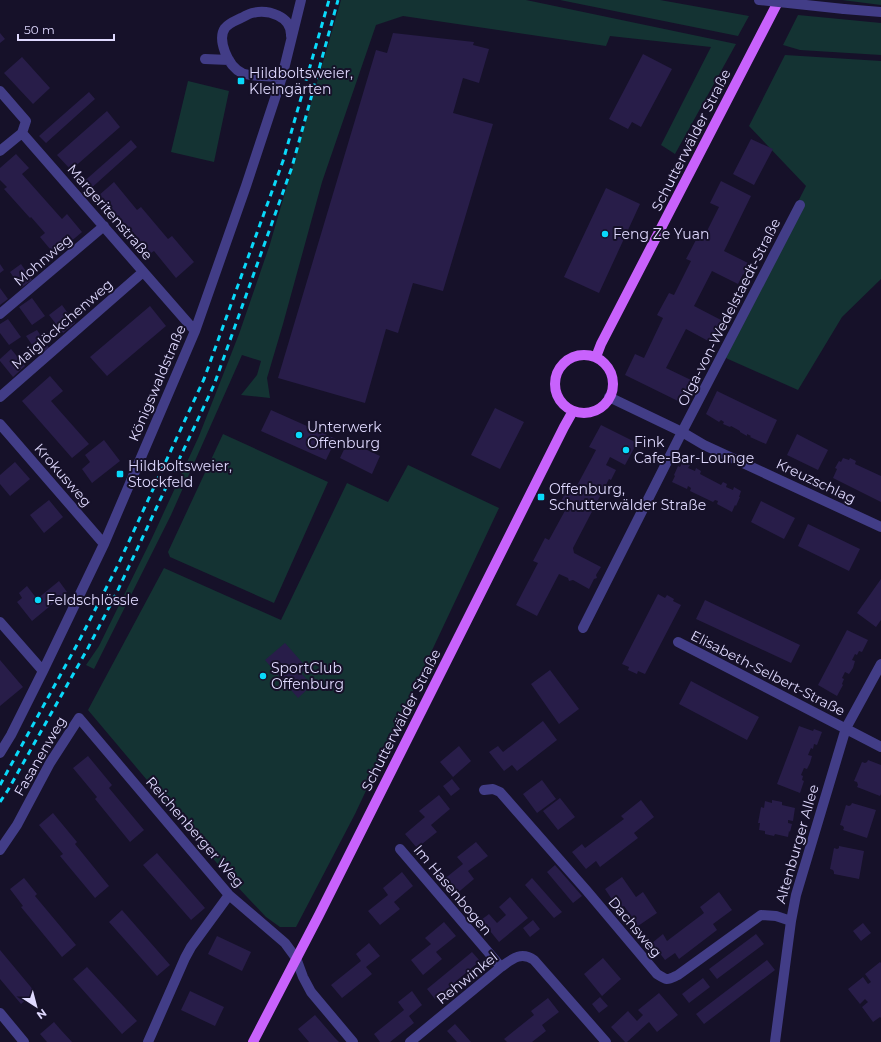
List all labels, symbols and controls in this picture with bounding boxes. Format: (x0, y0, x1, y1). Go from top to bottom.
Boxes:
scale bar (18, 16, 114, 42)
text: 50 m (24, 22, 55, 37)
place label: Hildboltsweier, Kleingärten (249, 64, 353, 98)
street label: Schutterwälder Straße (647, 66, 735, 214)
marker: Hildboltsweier, Kleingärten (236, 76, 246, 86)
street label: Margeritenstraße (63, 160, 157, 264)
street label: Olga-von-Wedelstaedt-Straße (674, 215, 784, 409)
place label: Feng Ze Yuan (613, 225, 709, 243)
marker: Feng Ze Yuan (600, 229, 610, 239)
street label: Mohnweg (10, 230, 76, 290)
street label: Maiglöckchenweg (8, 275, 116, 373)
street label: Königswaldstraße (124, 322, 190, 444)
place label: Unterwerk Offenburg (307, 418, 382, 452)
marker: Unterwerk Offenburg (294, 430, 304, 440)
place label: Fink Cafe-Bar-Lounge (634, 433, 754, 467)
street label: Krokusweg (30, 439, 96, 511)
marker: Fink Cafe-Bar-Lounge (621, 445, 631, 455)
street label: Kreuzschlag (773, 455, 859, 507)
place label: Hildboltsweier, Stockfeld (128, 457, 232, 491)
marker: Hildboltsweier, Stockfeld (115, 469, 125, 479)
place label: Offenburg, Schutterwälder Straße (549, 480, 706, 514)
marker: Offenburg, Schutterwälder Straße (536, 492, 546, 502)
place label: Feldschlössle (46, 591, 139, 609)
marker: Feldschlössle (33, 595, 43, 605)
street label: Elisabeth-Selbert-Straße (688, 626, 848, 720)
street label: Schutterwälder Straße (357, 646, 445, 794)
place label: SportClub Offenburg (271, 659, 344, 693)
marker: SportClub Offenburg (258, 671, 268, 681)
street label: Fasanenweg (10, 713, 70, 799)
street label: Reichenberger Weg (142, 773, 248, 891)
street label: Altenburger Allee (771, 782, 823, 906)
street label: Im Hasenbogen (410, 841, 496, 939)
street label: Dachsweg (604, 893, 666, 961)
street label: Rehwinkel (433, 948, 501, 1008)
north arrow (16, 986, 56, 1026)
text: N (34, 1006, 50, 1022)

